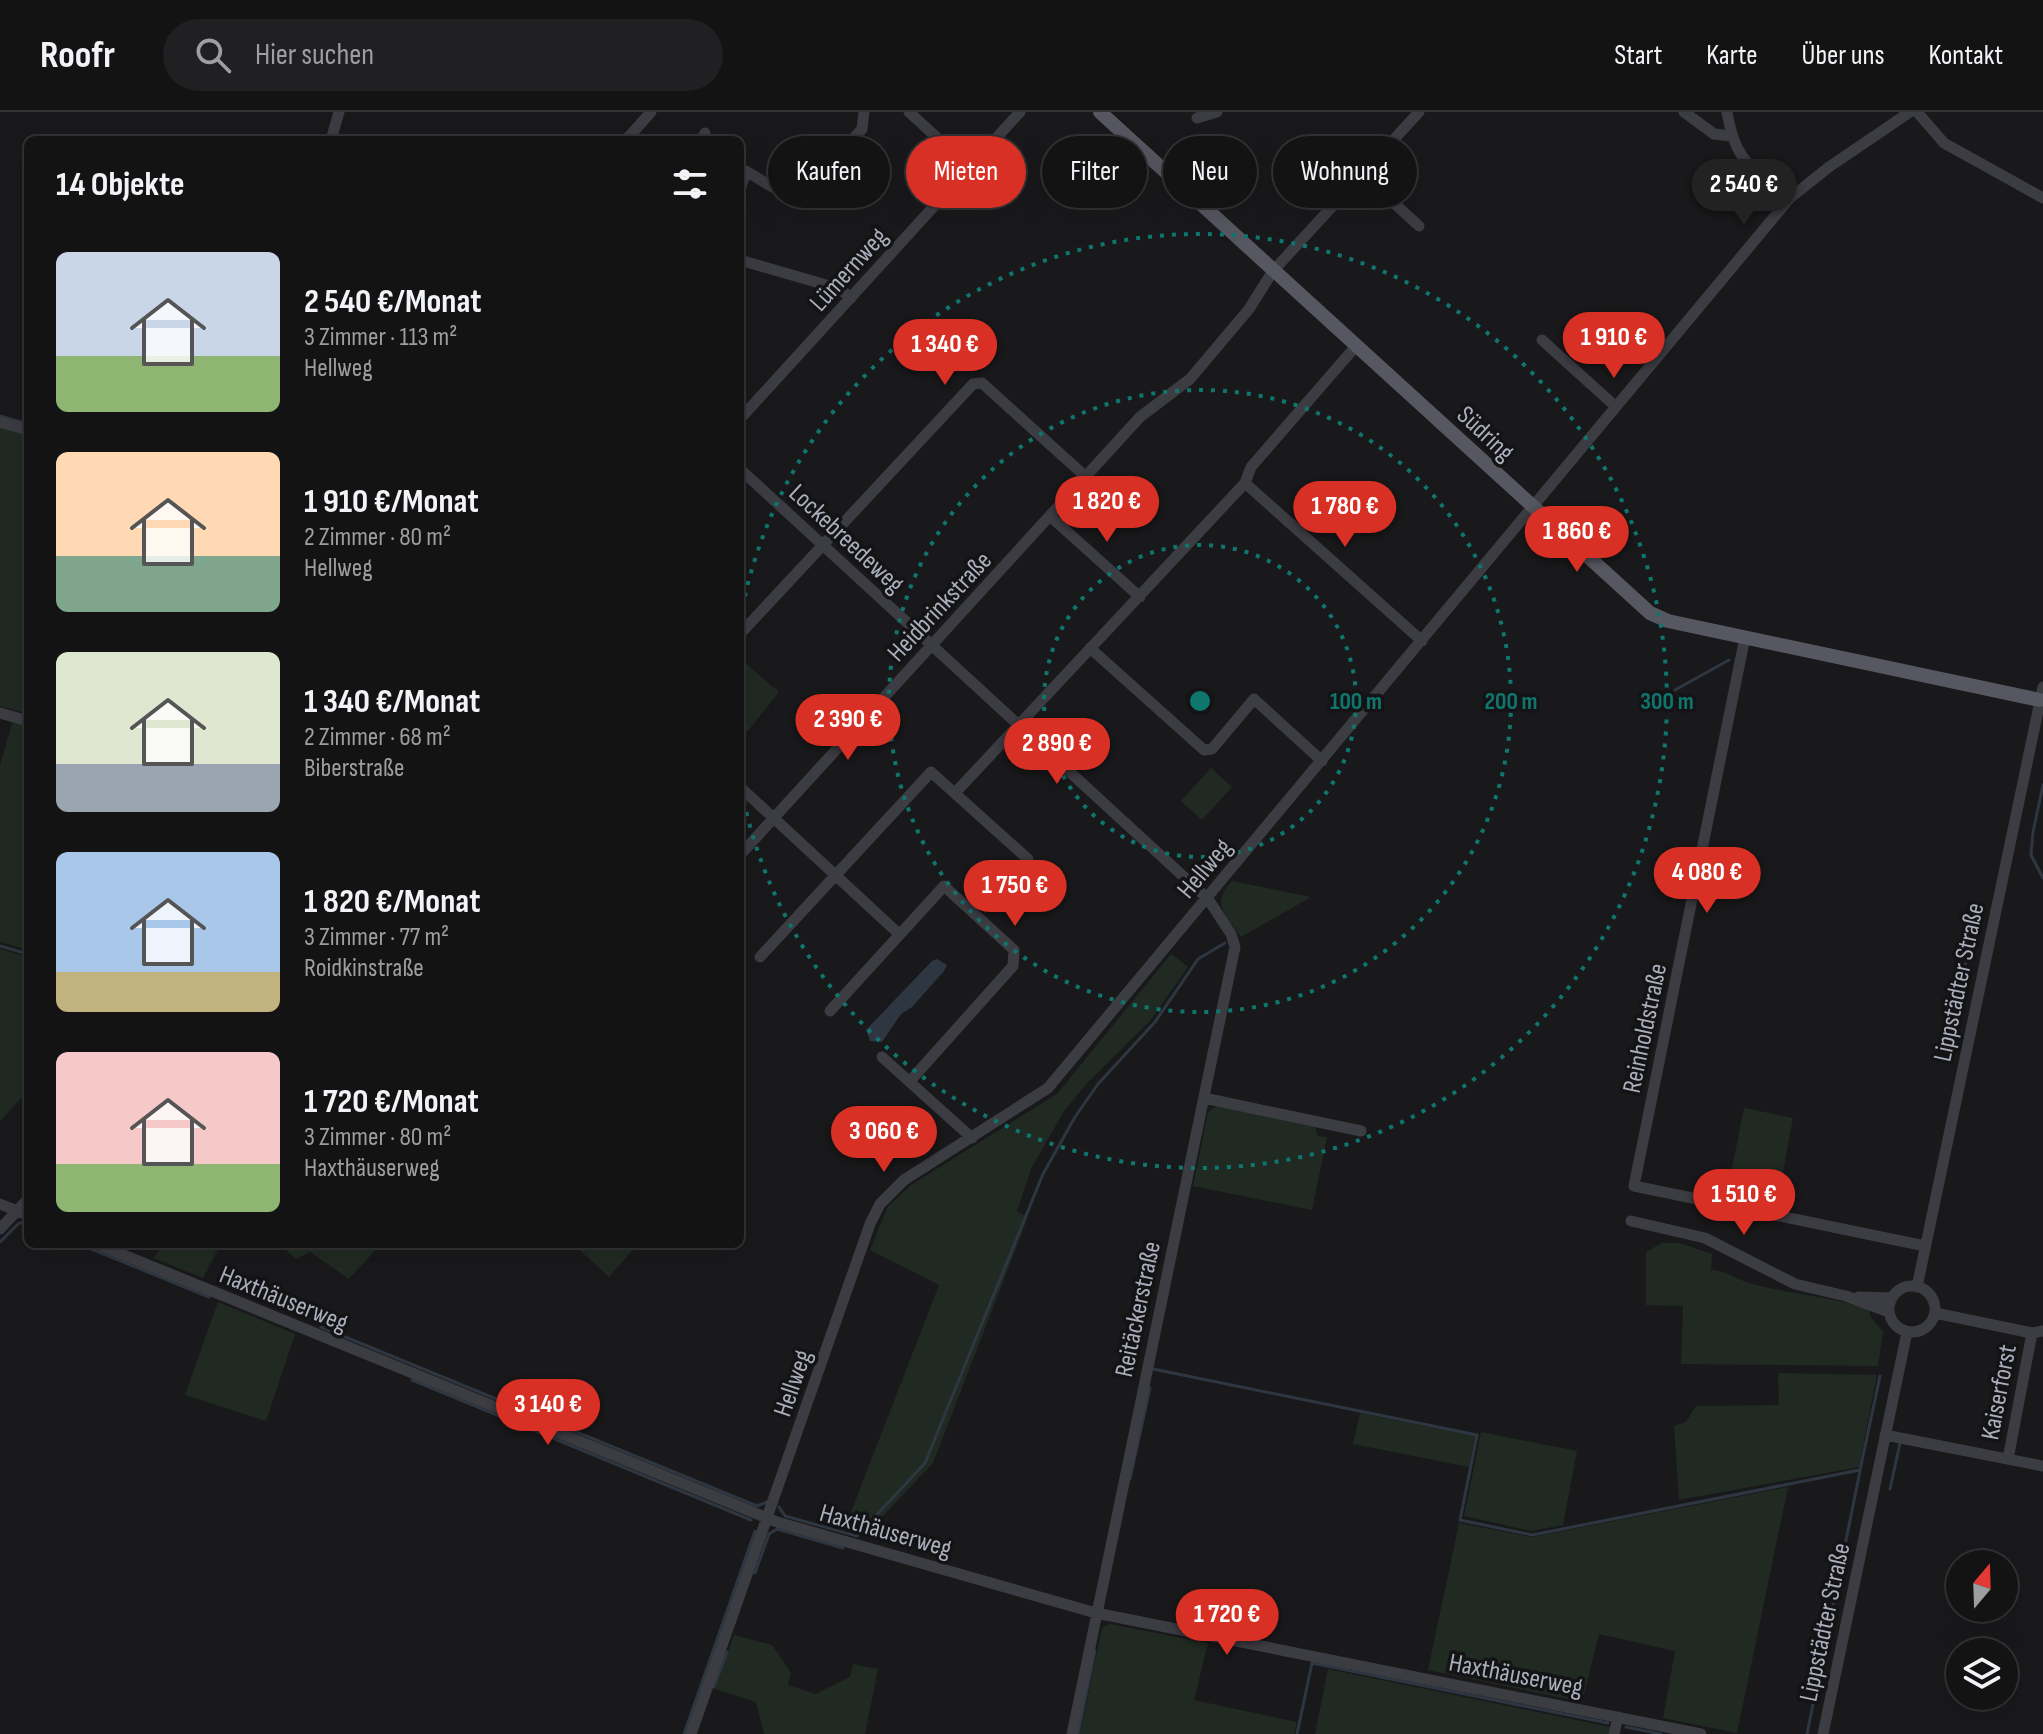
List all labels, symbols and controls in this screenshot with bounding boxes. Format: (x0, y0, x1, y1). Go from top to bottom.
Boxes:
search box (163, 19, 723, 91)
text: Roofr (40, 33, 115, 78)
icon: search (191, 33, 235, 77)
text: Hier suchen (255, 37, 374, 73)
text: Start (1614, 39, 1662, 72)
text: Karte (1706, 39, 1758, 72)
text: Über uns (1802, 39, 1885, 72)
text: Kontakt (1929, 39, 2003, 72)
chip: Kaufen (768, 136, 890, 208)
chip: Mieten (906, 136, 1026, 208)
chip: Filter (1042, 136, 1147, 208)
chip: Neu (1163, 136, 1257, 208)
chip: Wohnung (1273, 136, 1417, 208)
pin: 2 540 € (1670, 159, 1818, 227)
icon: filters (668, 162, 712, 206)
text: 14 Objekte (56, 164, 184, 205)
text: 2 540 € (1710, 169, 1778, 200)
street label: Lümernweg (804, 222, 895, 318)
text: 2 540 €/Monat (304, 281, 482, 322)
icon: home (120, 284, 216, 380)
pin: 1 910 € (1540, 312, 1688, 380)
pin: 1 340 € (871, 319, 1019, 387)
text: 3 Zimmer · 113 m² (304, 322, 457, 353)
text: 1 910 € (1581, 322, 1647, 353)
text: 1 340 € (911, 329, 979, 360)
text: Hellweg (304, 353, 373, 384)
street label: Südring (1450, 400, 1520, 468)
pin: 1 820 € (1033, 476, 1181, 544)
street label: Lockebreedeweg (782, 478, 910, 600)
text: 1 910 €/Monat (304, 481, 479, 522)
pin: 1 780 € (1271, 481, 1419, 549)
icon: home (120, 484, 216, 580)
text: 1 820 € (1073, 486, 1141, 517)
text: 1 780 € (1311, 491, 1379, 522)
pin: 1 860 € (1503, 506, 1651, 574)
text: 1 860 € (1543, 516, 1611, 547)
text: 2 Zimmer · 80 m² (304, 522, 451, 553)
street label: Heidbrinkstraße (881, 546, 999, 668)
text: Hellweg (304, 553, 373, 584)
text: 1 340 €/Monat (304, 681, 480, 722)
icon: home (120, 684, 216, 780)
centre of rings (1186, 687, 1214, 715)
text: 100 m (1330, 687, 1382, 716)
text: 200 m (1484, 687, 1538, 716)
text: 300 m (1640, 687, 1694, 716)
pin: 2 390 € (774, 694, 922, 762)
text: 2 390 € (813, 704, 883, 735)
pin: 2 890 € (983, 718, 1131, 786)
text: 2 Zimmer · 68 m² (304, 722, 451, 753)
text: 2 890 € (1022, 728, 1092, 759)
text: Biberstraße (304, 753, 404, 784)
street label: Hellweg (1171, 833, 1239, 905)
pin: 4 080 € (1633, 847, 1781, 915)
text: 4 080 € (1672, 857, 1742, 888)
pin: 1 750 € (941, 860, 1089, 928)
text: 1 750 € (982, 870, 1048, 901)
text: 1 820 €/Monat (304, 881, 480, 922)
icon: home (120, 884, 216, 980)
street label: Lippstädter Straße (1928, 900, 1991, 1064)
text: 3 Zimmer · 77 m² (304, 922, 449, 953)
text: Roidkinstraße (304, 953, 424, 984)
street label: Reinholdstraße (1617, 961, 1674, 1096)
text: 1 720 €/Monat (304, 1081, 479, 1122)
icon: home (120, 1084, 216, 1180)
pin: 3 060 € (810, 1106, 958, 1174)
text: 3 060 € (849, 1116, 919, 1147)
text: 3 Zimmer · 80 m² (304, 1122, 451, 1153)
text: Haxthäuserweg (304, 1153, 440, 1184)
pin: 1 510 € (1670, 1169, 1818, 1237)
text: 1 510 € (1711, 1179, 1777, 1210)
street label: Reitäckerstraße (1109, 1239, 1168, 1380)
street label: Haxthäuserweg (215, 1260, 352, 1339)
street label: Kaiserforst (1975, 1342, 2024, 1442)
street label: Hellweg (768, 1346, 819, 1421)
pin: 3 140 € (474, 1379, 622, 1447)
text: 3 140 € (514, 1389, 582, 1420)
street label: Haxthäuserweg (816, 1498, 955, 1565)
street label: Lippstädter Straße (1794, 1540, 1857, 1704)
north arrow (1946, 1550, 2018, 1622)
map controls (1946, 1550, 2018, 1710)
pin: 1 720 € (1153, 1589, 1301, 1657)
text: 1 720 € (1194, 1599, 1260, 1630)
button: layers (1946, 1638, 2018, 1710)
street label: Haxthäuserweg (1446, 1647, 1585, 1704)

